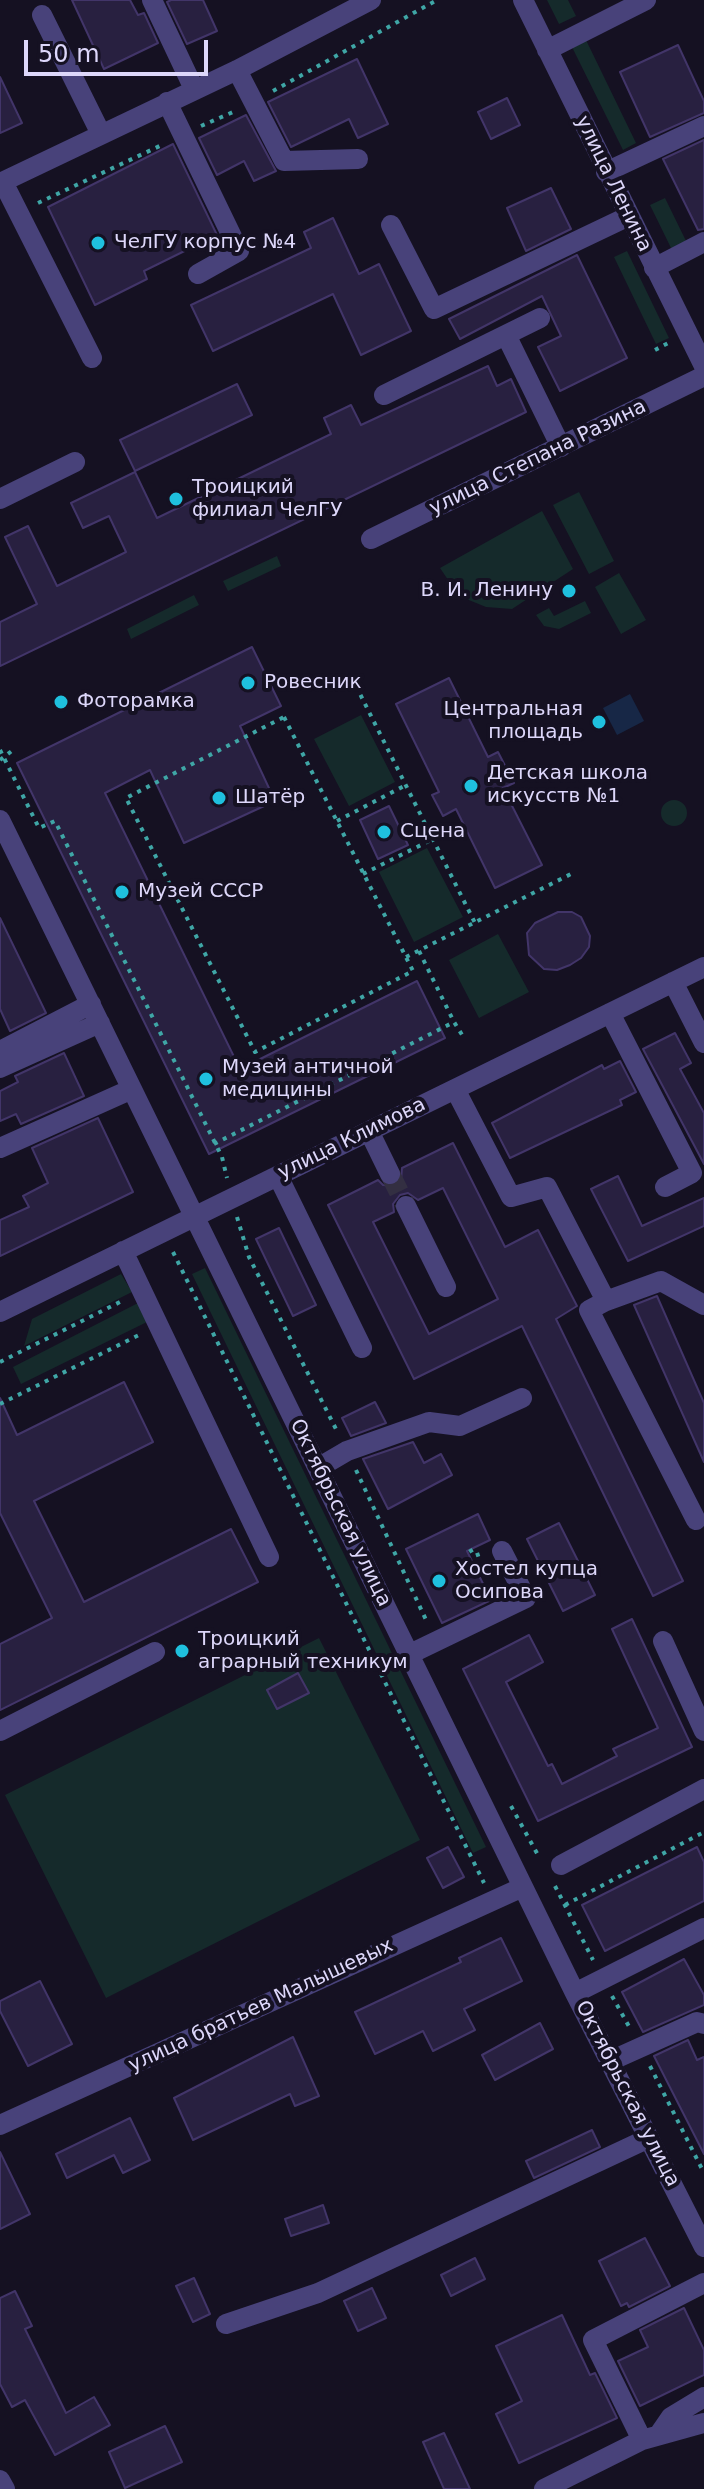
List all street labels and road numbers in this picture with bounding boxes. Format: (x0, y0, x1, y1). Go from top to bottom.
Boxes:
street label: улица Ленина (570, 112, 656, 256)
street label: улица Степана Разина (426, 395, 650, 521)
street label: улица Климова (274, 1093, 430, 1185)
street label: Октябрьская улица (284, 1415, 396, 1611)
street label: улица братьев Малышевых (125, 1934, 397, 2078)
street label: Октябрьская улица (570, 1997, 684, 2191)

